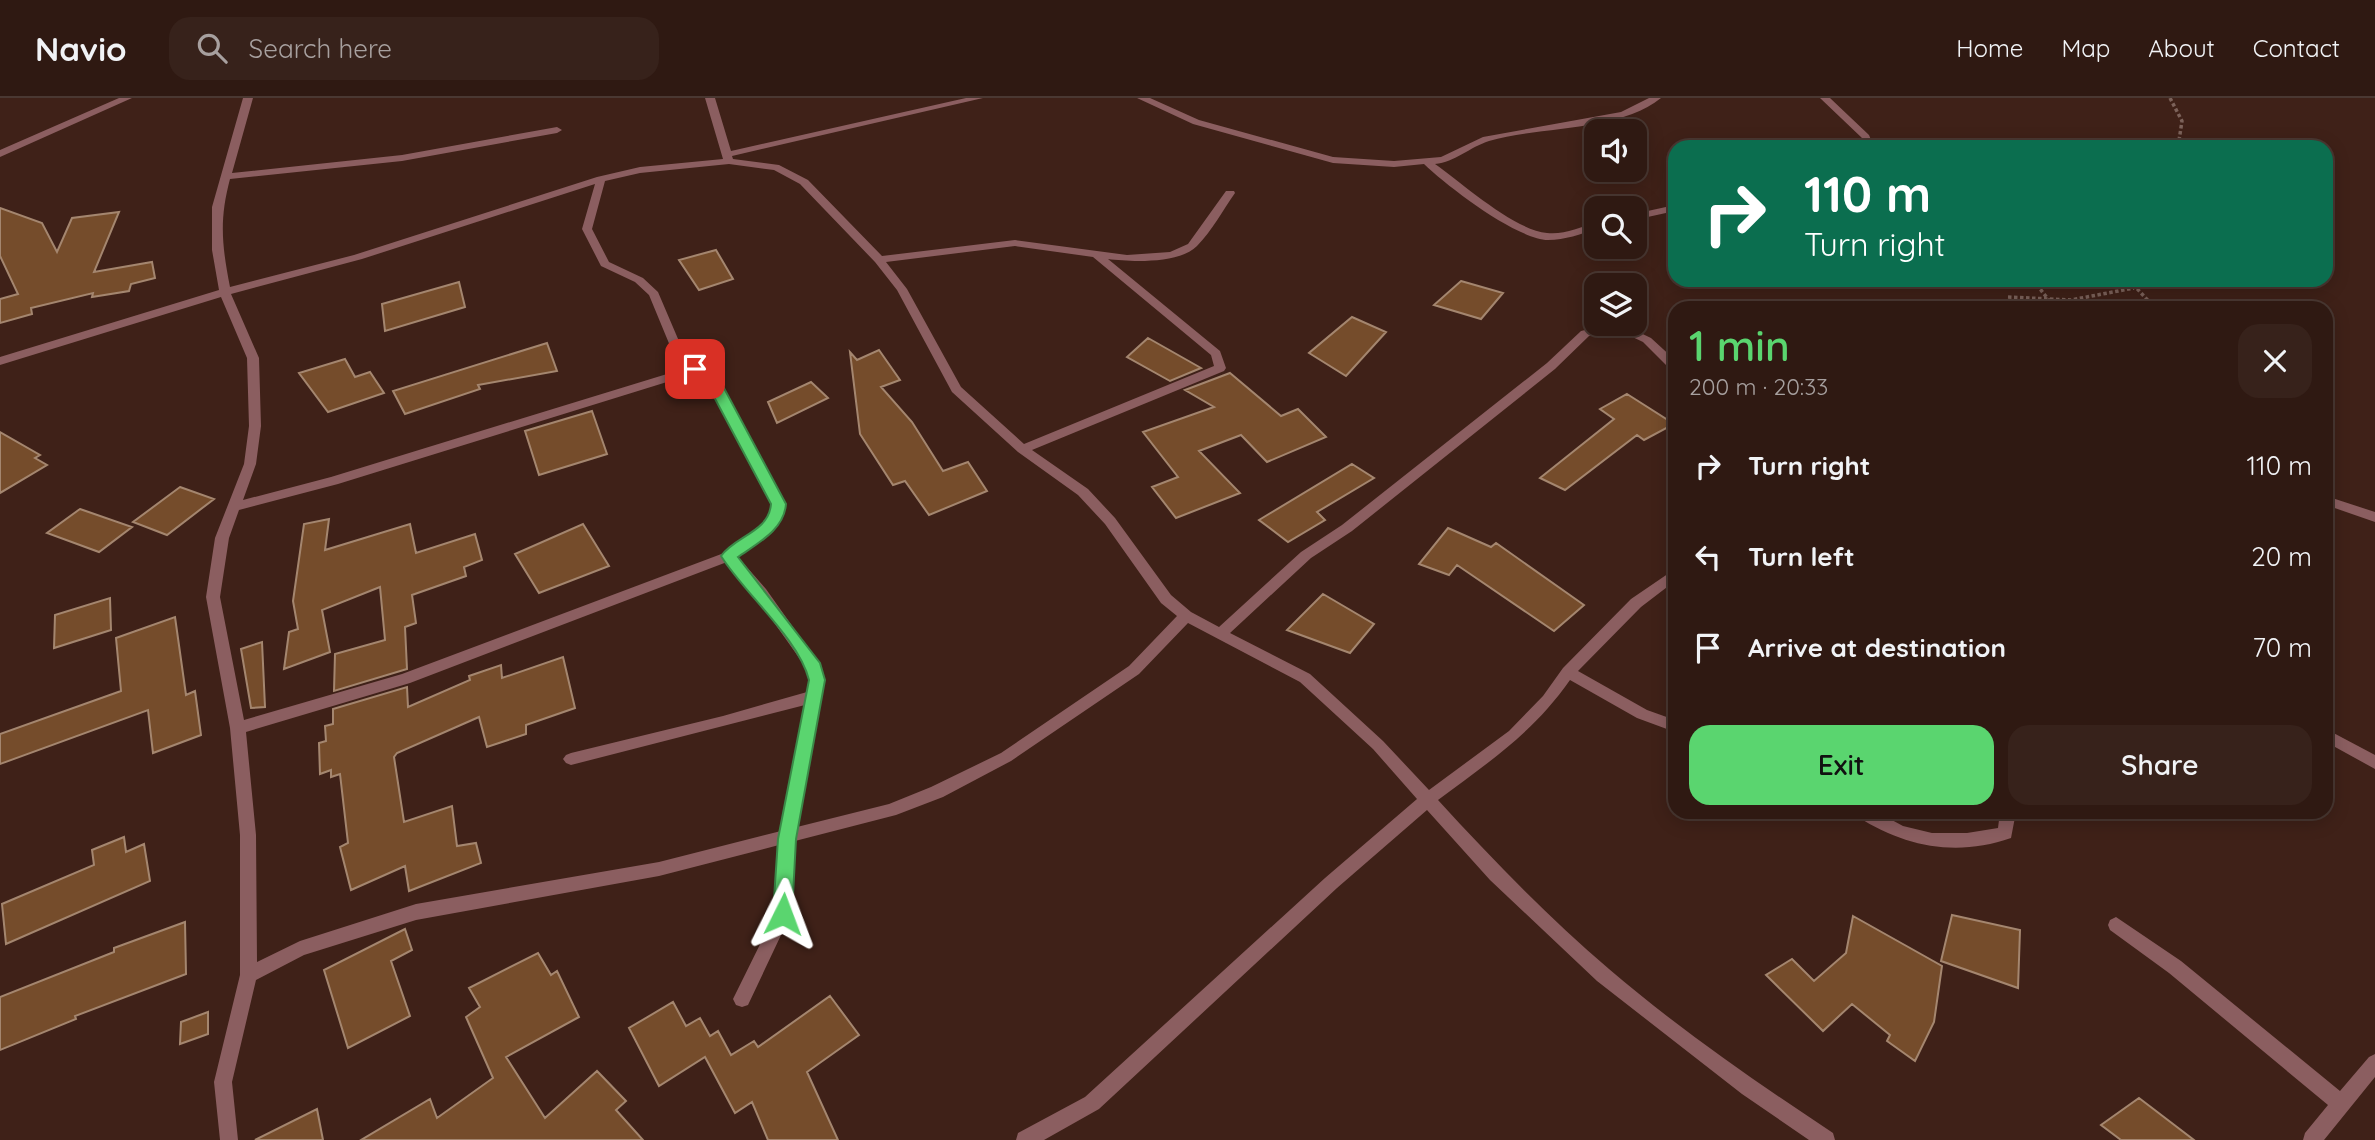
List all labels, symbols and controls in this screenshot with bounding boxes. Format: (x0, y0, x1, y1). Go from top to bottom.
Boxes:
search box (169, 17, 659, 80)
text: Navio (35, 28, 127, 69)
icon: search (193, 29, 231, 67)
text: Search here (249, 32, 392, 65)
text: Home (1956, 33, 2023, 63)
text: Map (2061, 33, 2110, 63)
text: About (2148, 33, 2215, 63)
text: Contact (2253, 33, 2340, 63)
map controls (1584, 119, 1647, 336)
button: sound (1584, 119, 1647, 182)
text: 110 m (1804, 163, 1931, 224)
icon: right (1689, 168, 1780, 259)
button: search (1584, 196, 1647, 259)
text: Turn right (1804, 224, 1945, 264)
button: layers (1584, 273, 1647, 336)
text: 1 min (1689, 319, 1790, 372)
button: close (2238, 324, 2312, 398)
pin (665, 339, 725, 399)
icon: arrive (676, 350, 714, 388)
text: 200 m · 20:33 (1689, 372, 1828, 401)
icon: right (1689, 447, 1727, 485)
text: Turn right (1748, 449, 1870, 482)
text: 110 m (2246, 449, 2312, 482)
icon: left (1689, 538, 1727, 576)
text: Turn left (1748, 540, 1855, 573)
text: 20 m (2251, 540, 2312, 573)
icon: arrive (1689, 629, 1727, 667)
text: Arrive at destination (1748, 631, 2006, 664)
text: 70 m (2252, 631, 2312, 664)
button: Exit (1689, 725, 1994, 805)
button: Share (2008, 725, 2312, 805)
position arrow (746, 877, 820, 951)

